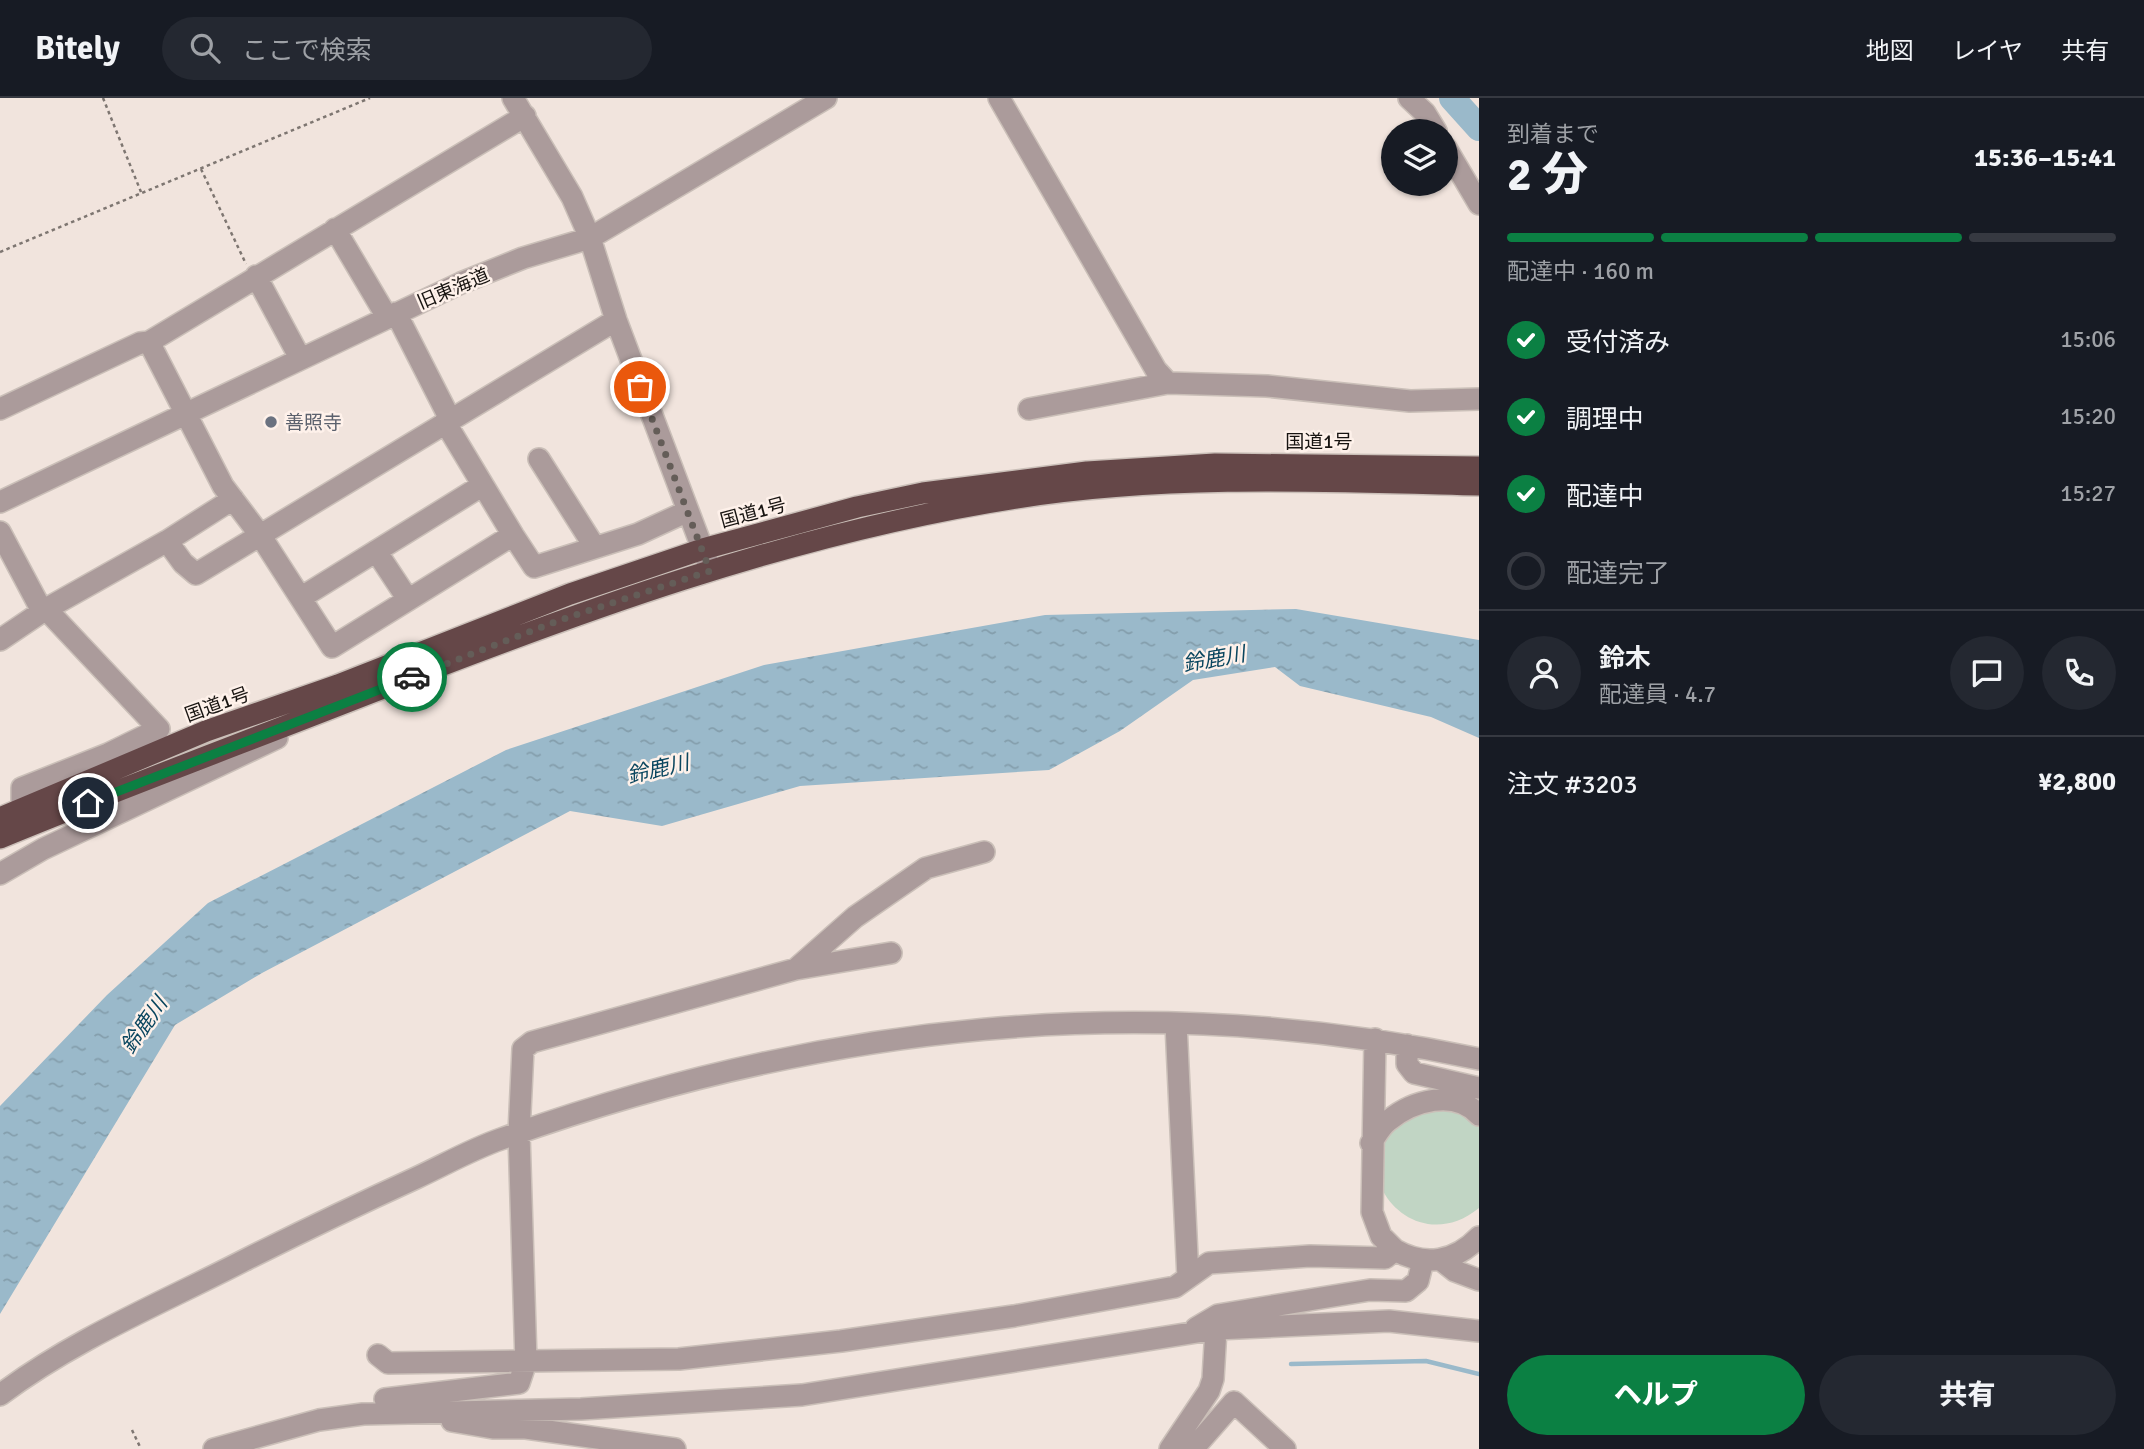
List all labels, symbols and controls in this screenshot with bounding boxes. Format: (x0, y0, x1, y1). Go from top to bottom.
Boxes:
search box (162, 17, 652, 80)
text: Bitely (35, 28, 120, 69)
icon: search (186, 29, 224, 67)
text: ここで検索 (242, 35, 372, 67)
text: 地図 (1866, 36, 1914, 66)
text: レイヤ (1952, 36, 2023, 66)
text: 共有 (2061, 36, 2109, 66)
map controls (1381, 119, 1458, 196)
button: layers (1381, 119, 1458, 196)
text: 到着まで (1507, 120, 1599, 149)
text: 15:36–15:41 (1974, 142, 2116, 174)
text: 2 分 (1507, 147, 1588, 203)
text: 配達中 · 160 m (1507, 257, 1654, 286)
street label: 旧東海道 (414, 263, 493, 315)
icon: check (1507, 321, 1545, 359)
text: 15:06 (2060, 325, 2116, 354)
text: 受付済み (1566, 327, 1670, 359)
pin (610, 357, 670, 417)
icon: bag (621, 368, 659, 406)
icon: check (1507, 398, 1545, 436)
text: 15:20 (2060, 402, 2116, 431)
text: 調理中 (1566, 404, 1644, 436)
place label: 善照寺 (285, 411, 342, 435)
marker: 善照寺 (263, 414, 279, 430)
street label: 国道1号 (1285, 430, 1353, 454)
icon: check (1507, 475, 1545, 513)
text: 15:27 (2060, 479, 2116, 508)
text: 配達中 (1566, 481, 1644, 513)
street label: 国道1号 (718, 493, 789, 533)
text: 配達完了 (1566, 558, 1670, 590)
button: person (1507, 636, 1581, 710)
button: chat (1950, 636, 2024, 710)
button: phone (2042, 636, 2116, 710)
water label: 鈴鹿川 (1181, 640, 1249, 677)
courier (377, 642, 447, 712)
text: 鈴木 (1599, 643, 1651, 675)
icon: car (393, 658, 431, 696)
text: 配達員 · 4.7 (1599, 680, 1716, 709)
street label: 国道1号 (182, 682, 253, 728)
water label: 鈴鹿川 (624, 749, 694, 789)
text: ¥2,800 (2038, 766, 2116, 798)
text: 注文 #3203 (1507, 769, 1638, 801)
pin (58, 773, 118, 833)
icon: home (69, 784, 107, 822)
water label: 鈴鹿川 (115, 990, 174, 1058)
button: ヘルプ (1507, 1355, 1805, 1435)
button: 共有 (1819, 1355, 2116, 1435)

